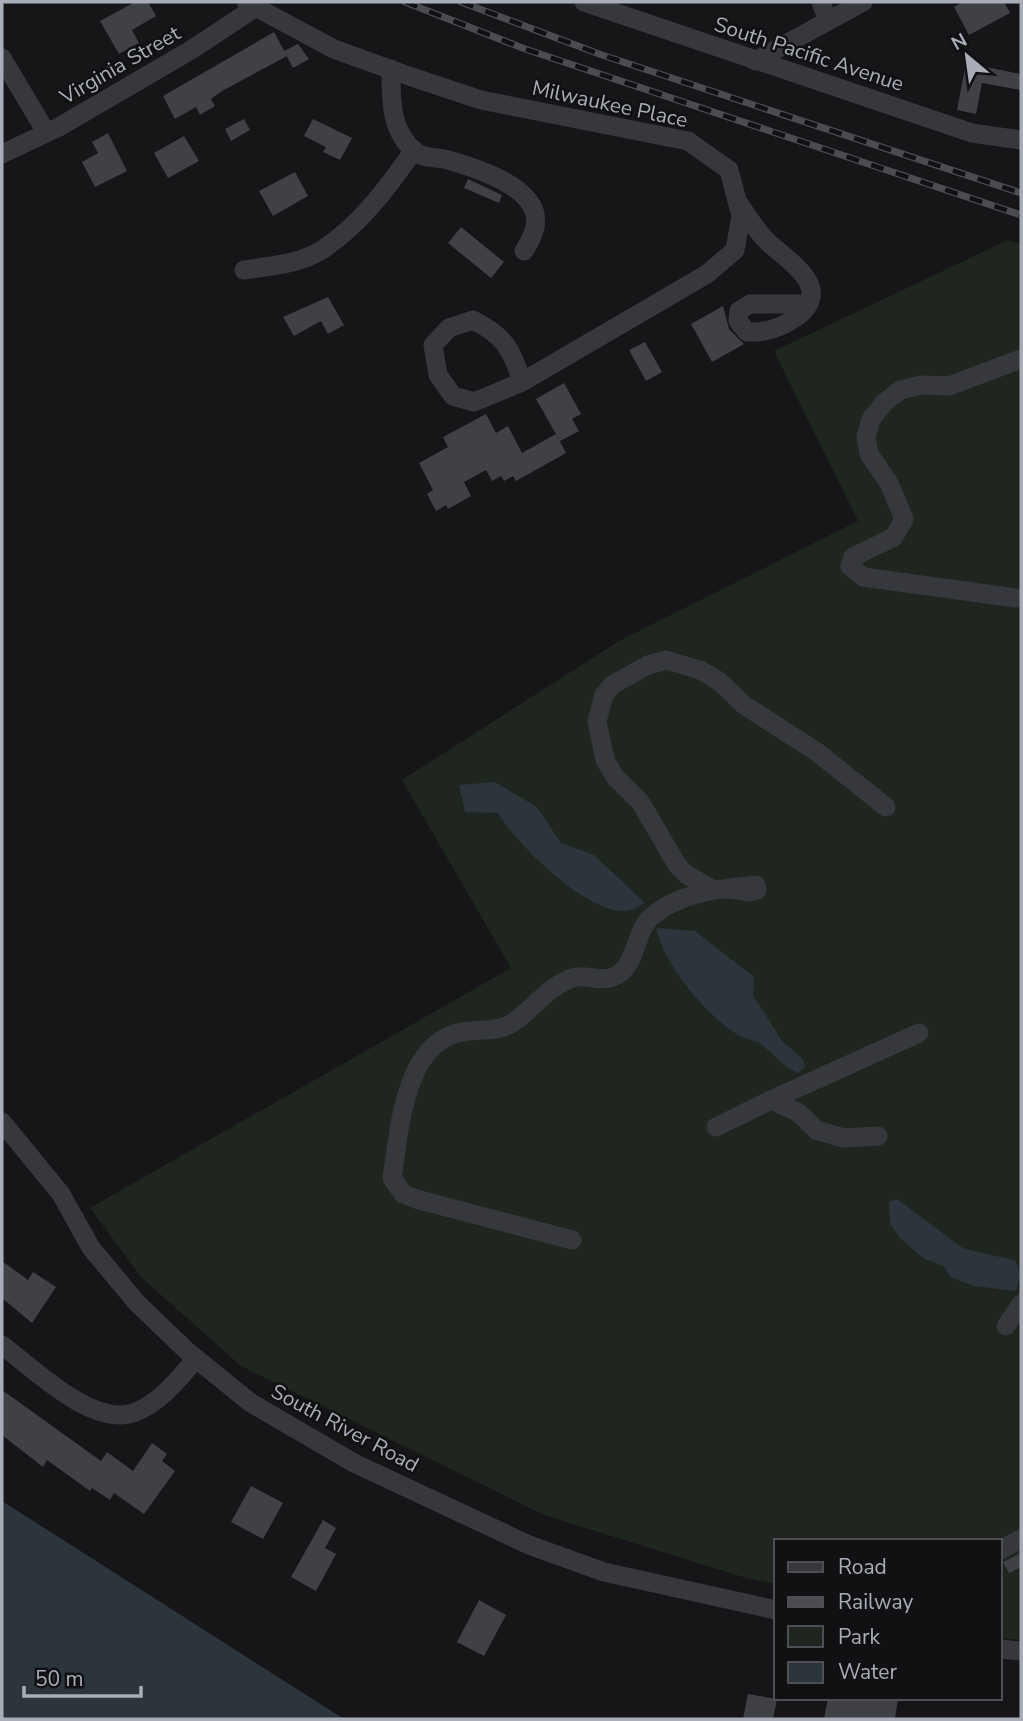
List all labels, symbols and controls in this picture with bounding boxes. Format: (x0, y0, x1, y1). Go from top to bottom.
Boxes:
street label: South Pacific Avenue (711, 10, 907, 98)
street label: Virginia Street (54, 19, 186, 111)
north arrow (932, 21, 1002, 91)
text: N (947, 27, 972, 57)
street label: Milwaukee Place (530, 74, 690, 134)
street label: South River Road (266, 1377, 424, 1479)
legend (774, 1539, 1002, 1700)
text: Road (838, 1553, 887, 1581)
text: Railway (838, 1588, 913, 1616)
text: Park (838, 1623, 880, 1651)
scale bar (24, 1654, 142, 1698)
text: Water (838, 1658, 897, 1686)
text: 50 m (35, 1665, 84, 1693)

